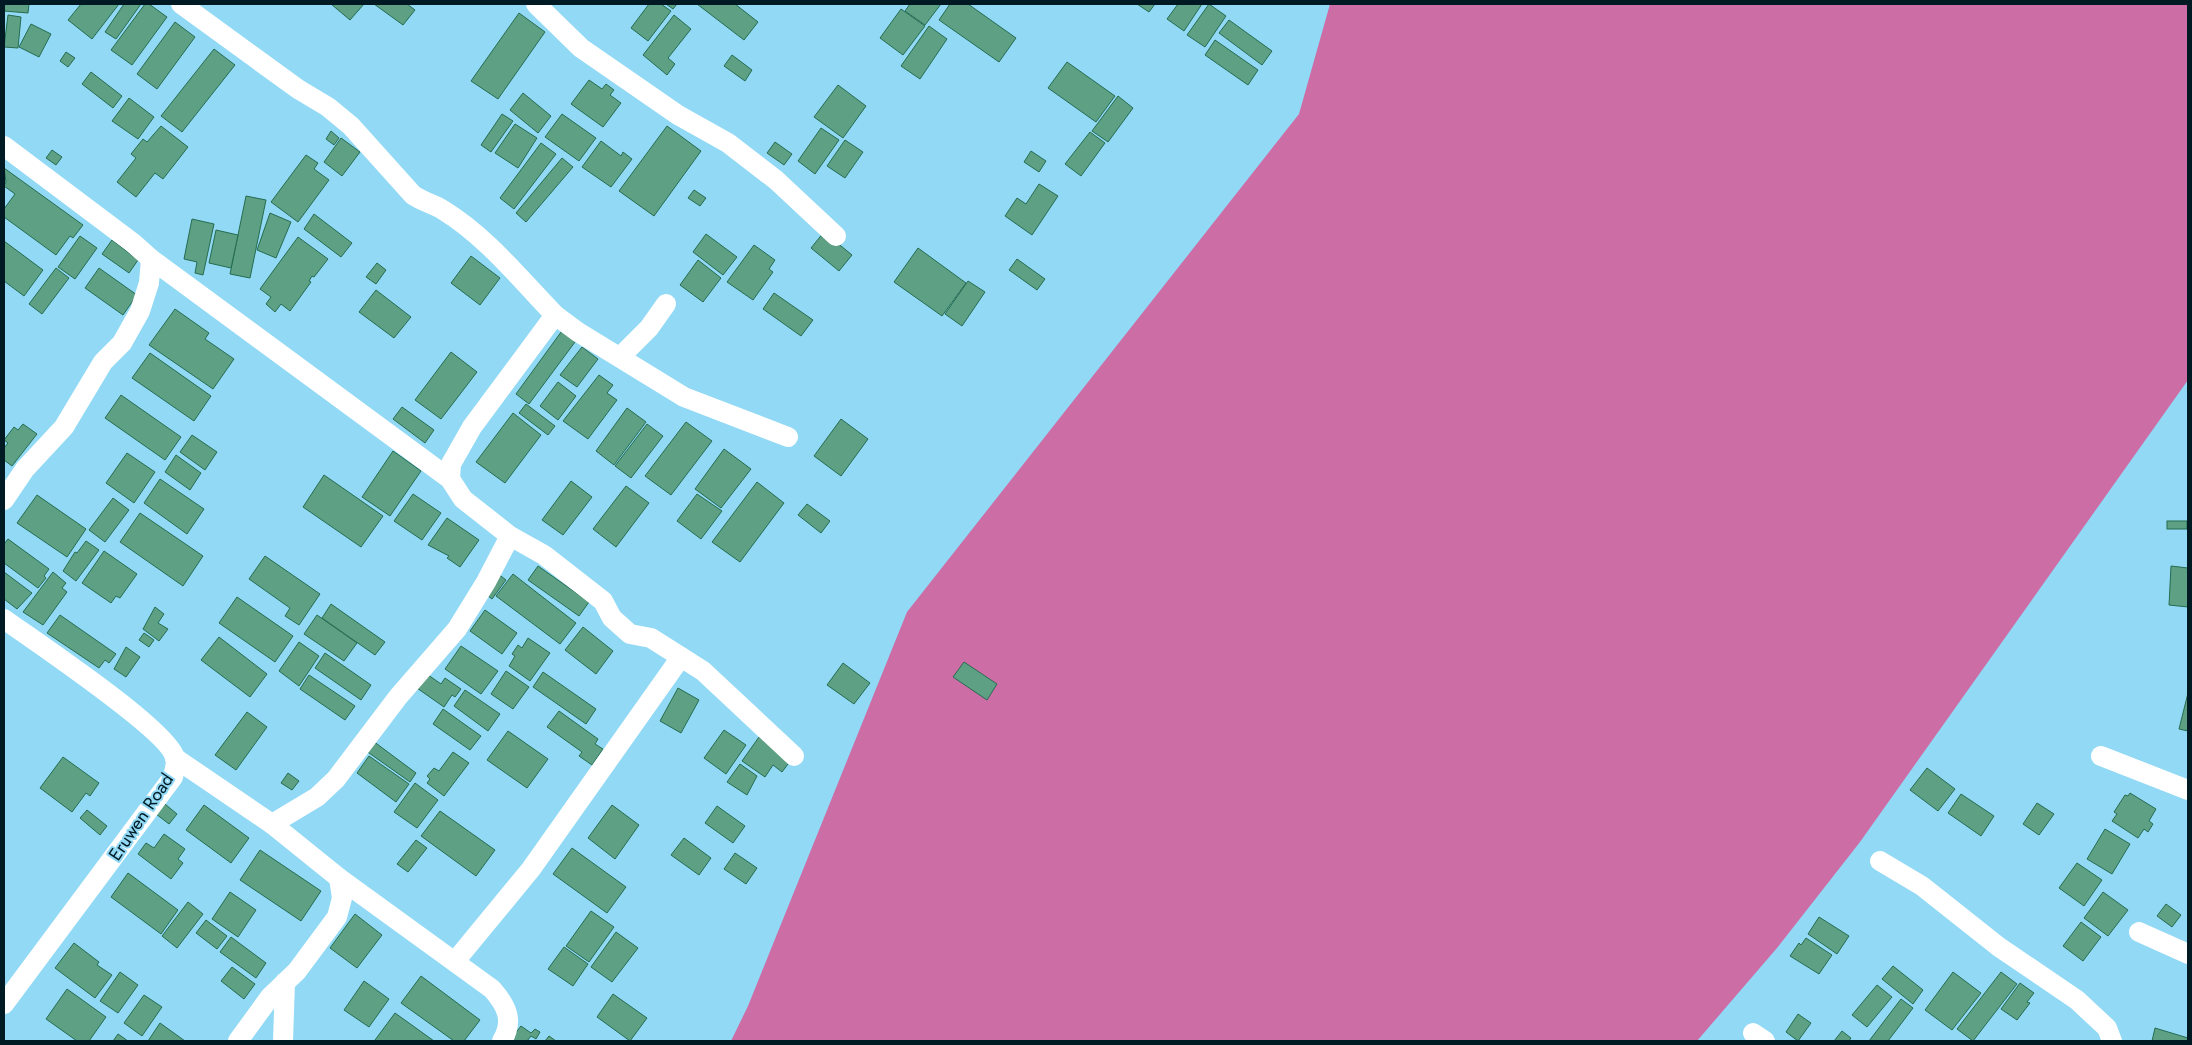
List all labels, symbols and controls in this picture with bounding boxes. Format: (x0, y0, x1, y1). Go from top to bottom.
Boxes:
street label: Eruwen Road (102, 768, 180, 866)

